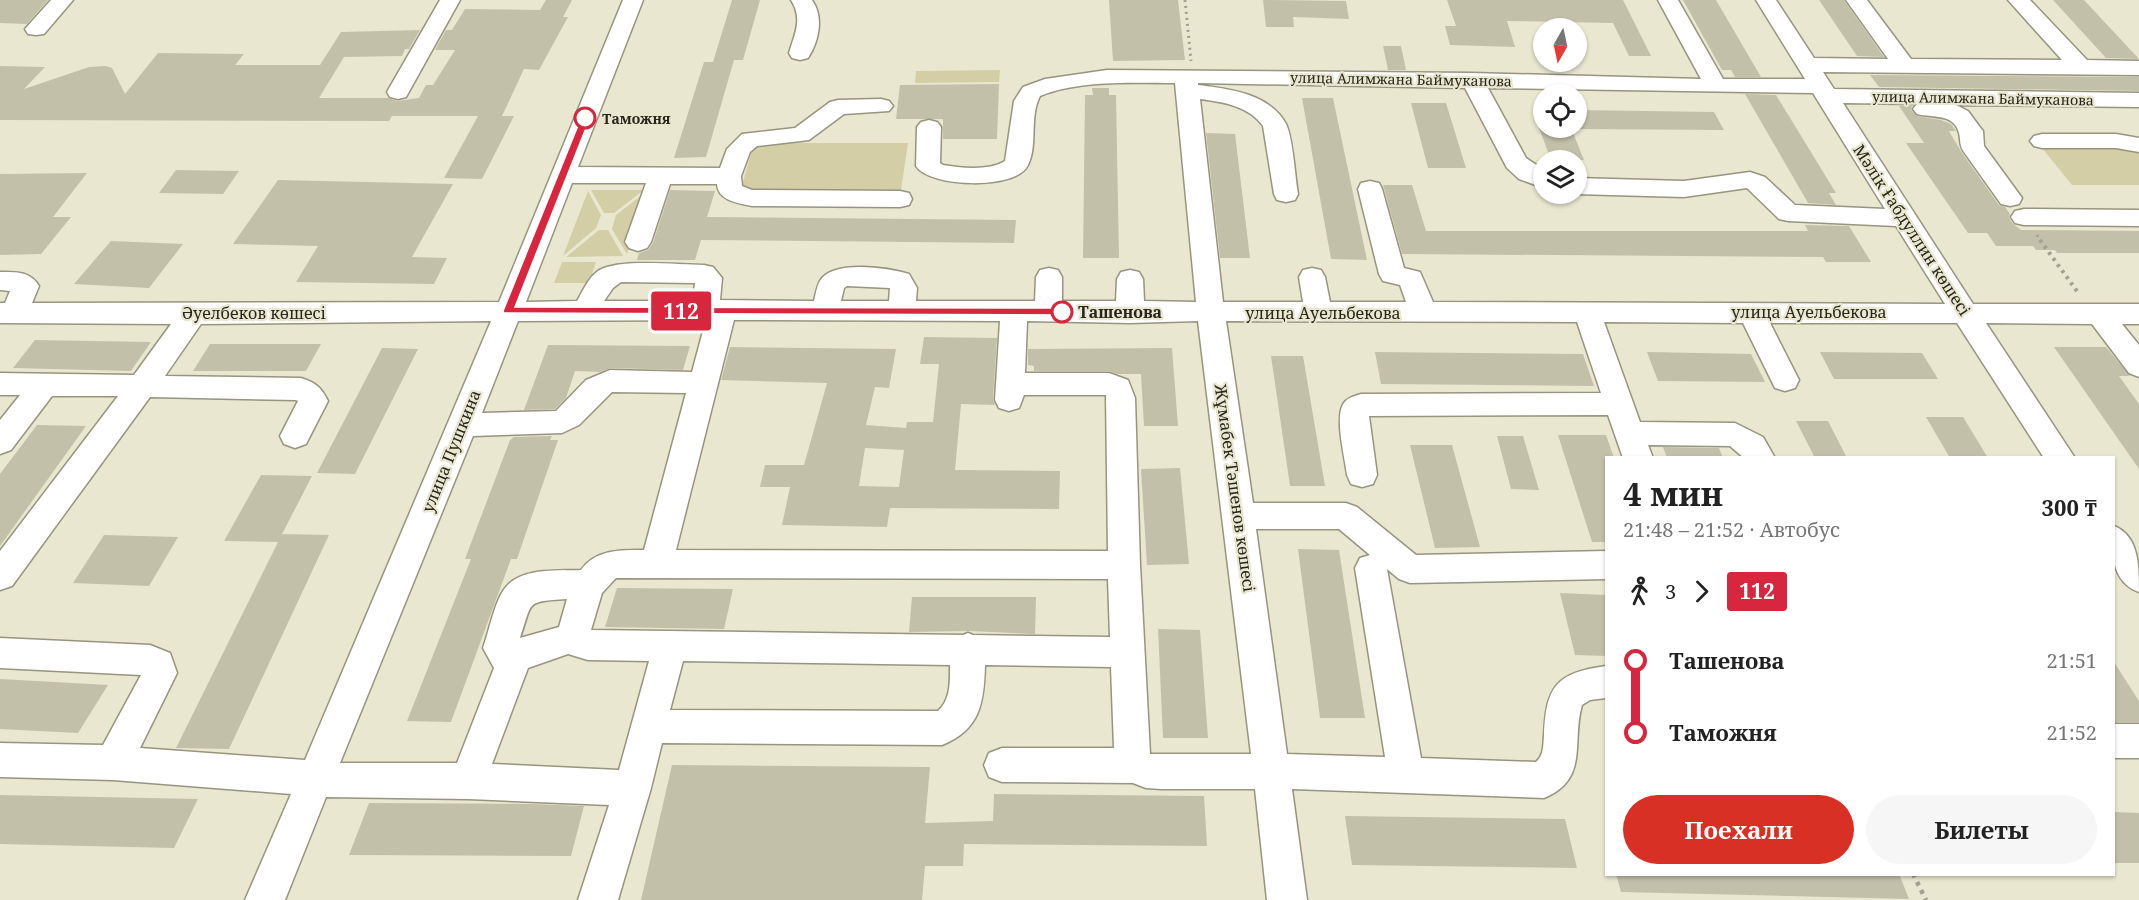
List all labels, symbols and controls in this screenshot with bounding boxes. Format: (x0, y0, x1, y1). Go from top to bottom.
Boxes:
north arrow (1533, 18, 1587, 72)
map controls (1533, 18, 1587, 204)
street label: улица Алимжана Баймуканова (1290, 68, 1512, 90)
button: locate (1533, 84, 1587, 138)
street label: улица Алимжана Баймуканова (1872, 87, 2094, 109)
marker: Таможня (574, 107, 596, 129)
place label: Таможня (602, 109, 671, 128)
street label: Мәлік Ғабдуллин көшесі (1848, 140, 1976, 320)
button: layers (1533, 150, 1587, 204)
line badge: 112 (646, 292, 716, 330)
text: 112 (663, 297, 699, 325)
marker: Ташенова (1051, 301, 1073, 323)
place label: Ташенова (1078, 301, 1162, 323)
street label: улица Ауельбекова (1731, 301, 1887, 323)
street label: Әуелбеков көшесі (182, 302, 326, 324)
street label: улица Ауельбекова (1245, 302, 1401, 324)
street label: Жұмабек Тәшенов көшесі (1209, 382, 1261, 594)
street label: улица Пушкина (416, 386, 486, 516)
text: 4 мин (1623, 471, 1723, 516)
text: 300 ₸ (2042, 492, 2097, 522)
text: 21:48 – 21:52 · Автобус (1623, 516, 1840, 543)
icon: walk (1623, 575, 1656, 608)
icon: forward (1685, 575, 1718, 608)
text: 112 (1739, 577, 1775, 605)
text: 3 (1665, 578, 1676, 605)
text: Ташенова (1669, 645, 1785, 675)
text: 21:51 (2047, 647, 2097, 674)
text: Таможня (1669, 717, 1777, 747)
text: 21:52 (2047, 719, 2097, 746)
button: Поехали (1623, 795, 1854, 864)
button: Билеты (1866, 795, 2097, 864)

